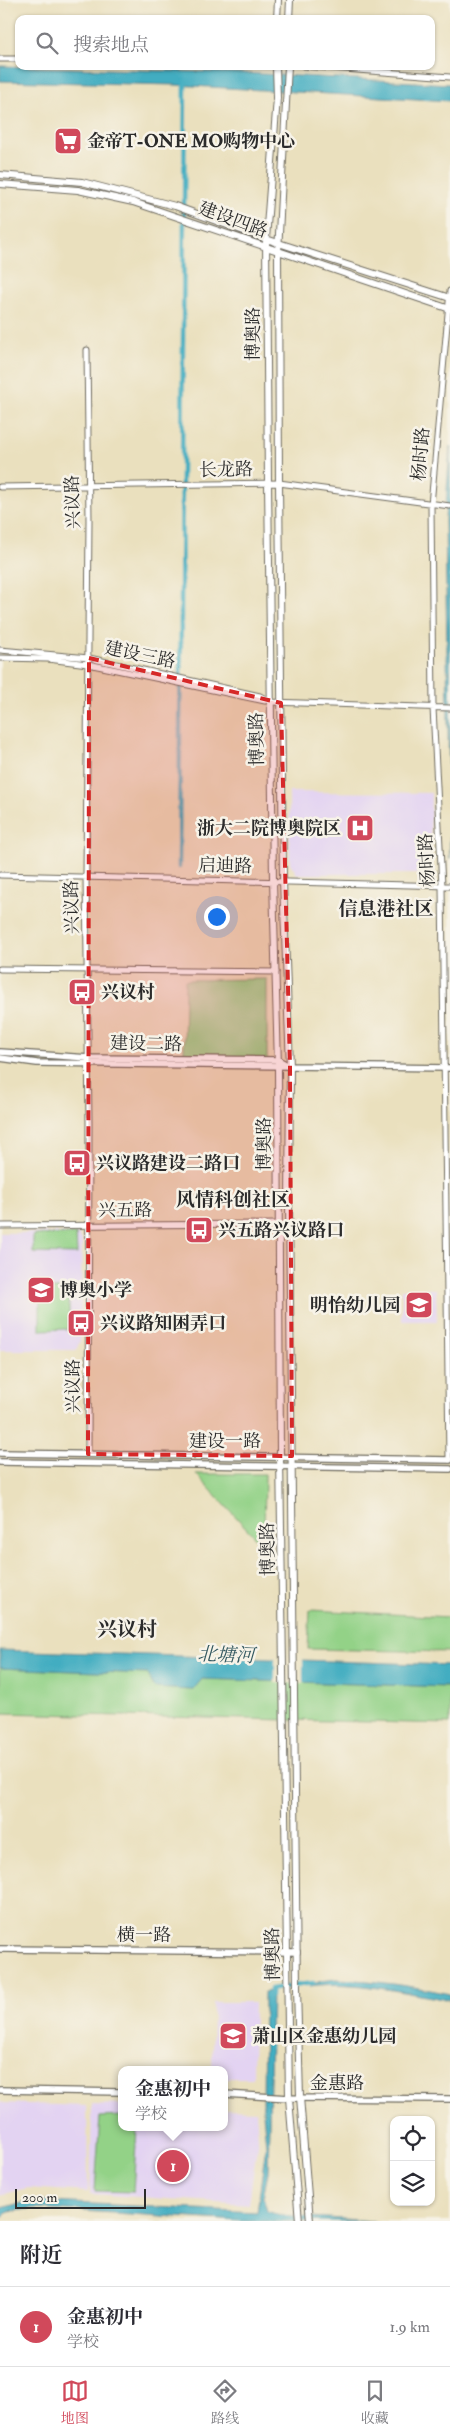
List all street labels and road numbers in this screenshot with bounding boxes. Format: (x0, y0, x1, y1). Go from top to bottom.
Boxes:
street label: 建设四路 (195, 197, 271, 243)
street label: 博奥路 (242, 307, 265, 361)
street label: 杨时路 (407, 426, 435, 482)
street label: 长龙路 (199, 458, 253, 482)
street label: 兴议路 (61, 475, 85, 529)
street label: 建设三路 (102, 636, 178, 674)
street label: 博奥路 (245, 712, 269, 766)
street label: 杨时路 (414, 832, 440, 888)
street label: 启迪路 (198, 854, 252, 878)
street label: 兴议路 (60, 880, 84, 934)
street label: 建设二路 (110, 1032, 182, 1056)
street label: 博奥路 (253, 1117, 276, 1171)
street label: 兴五路 (98, 1199, 152, 1222)
street label: 兴议路 (62, 1359, 85, 1413)
street label: 建设一路 (189, 1430, 261, 1453)
street label: 博奥路 (256, 1522, 280, 1576)
street label: 横一路 (117, 1924, 171, 1947)
street label: 博奥路 (261, 1927, 285, 1981)
street label: 金惠路 (310, 2072, 364, 2095)

